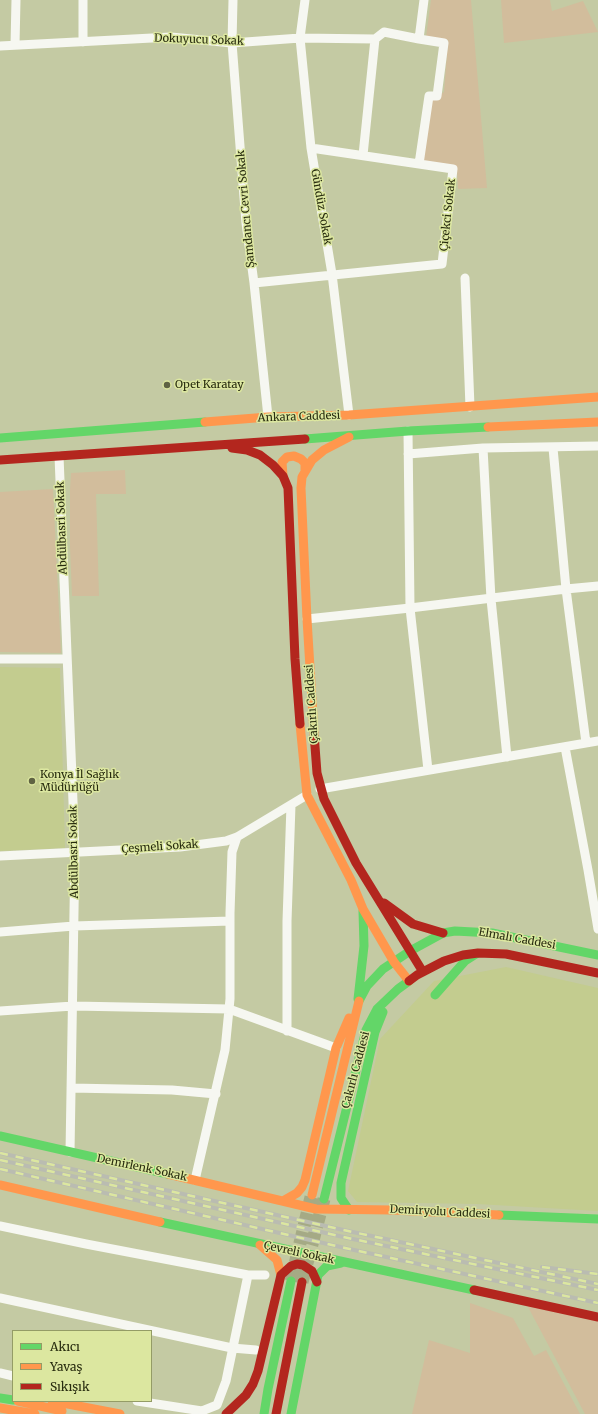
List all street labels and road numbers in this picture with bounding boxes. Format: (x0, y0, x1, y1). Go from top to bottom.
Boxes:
street label: Dokuyucu Sokak (154, 32, 244, 48)
street label: Şamdancı Cevri Sokak (234, 150, 258, 268)
street label: Gündüz Sokak (308, 168, 334, 246)
street label: Çiçekci Sokak (438, 178, 458, 252)
street label: Ankara Caddesi (258, 409, 340, 425)
street label: Abdülbasri Sokak (54, 481, 70, 575)
street label: Çakırlı Caddesi (303, 664, 321, 744)
street label: Abdülbasri Sokak (67, 805, 81, 899)
street label: Çeşmeli Sokak (121, 838, 199, 856)
street label: Elmalı Caddesi (477, 926, 557, 952)
street label: Çakırlı Caddesi (339, 1030, 373, 1110)
street label: Demirlenk Sokak (96, 1152, 188, 1184)
street label: Demiryolu Caddesi (389, 1203, 491, 1221)
street label: Çevreli Sokak (262, 1239, 336, 1267)

